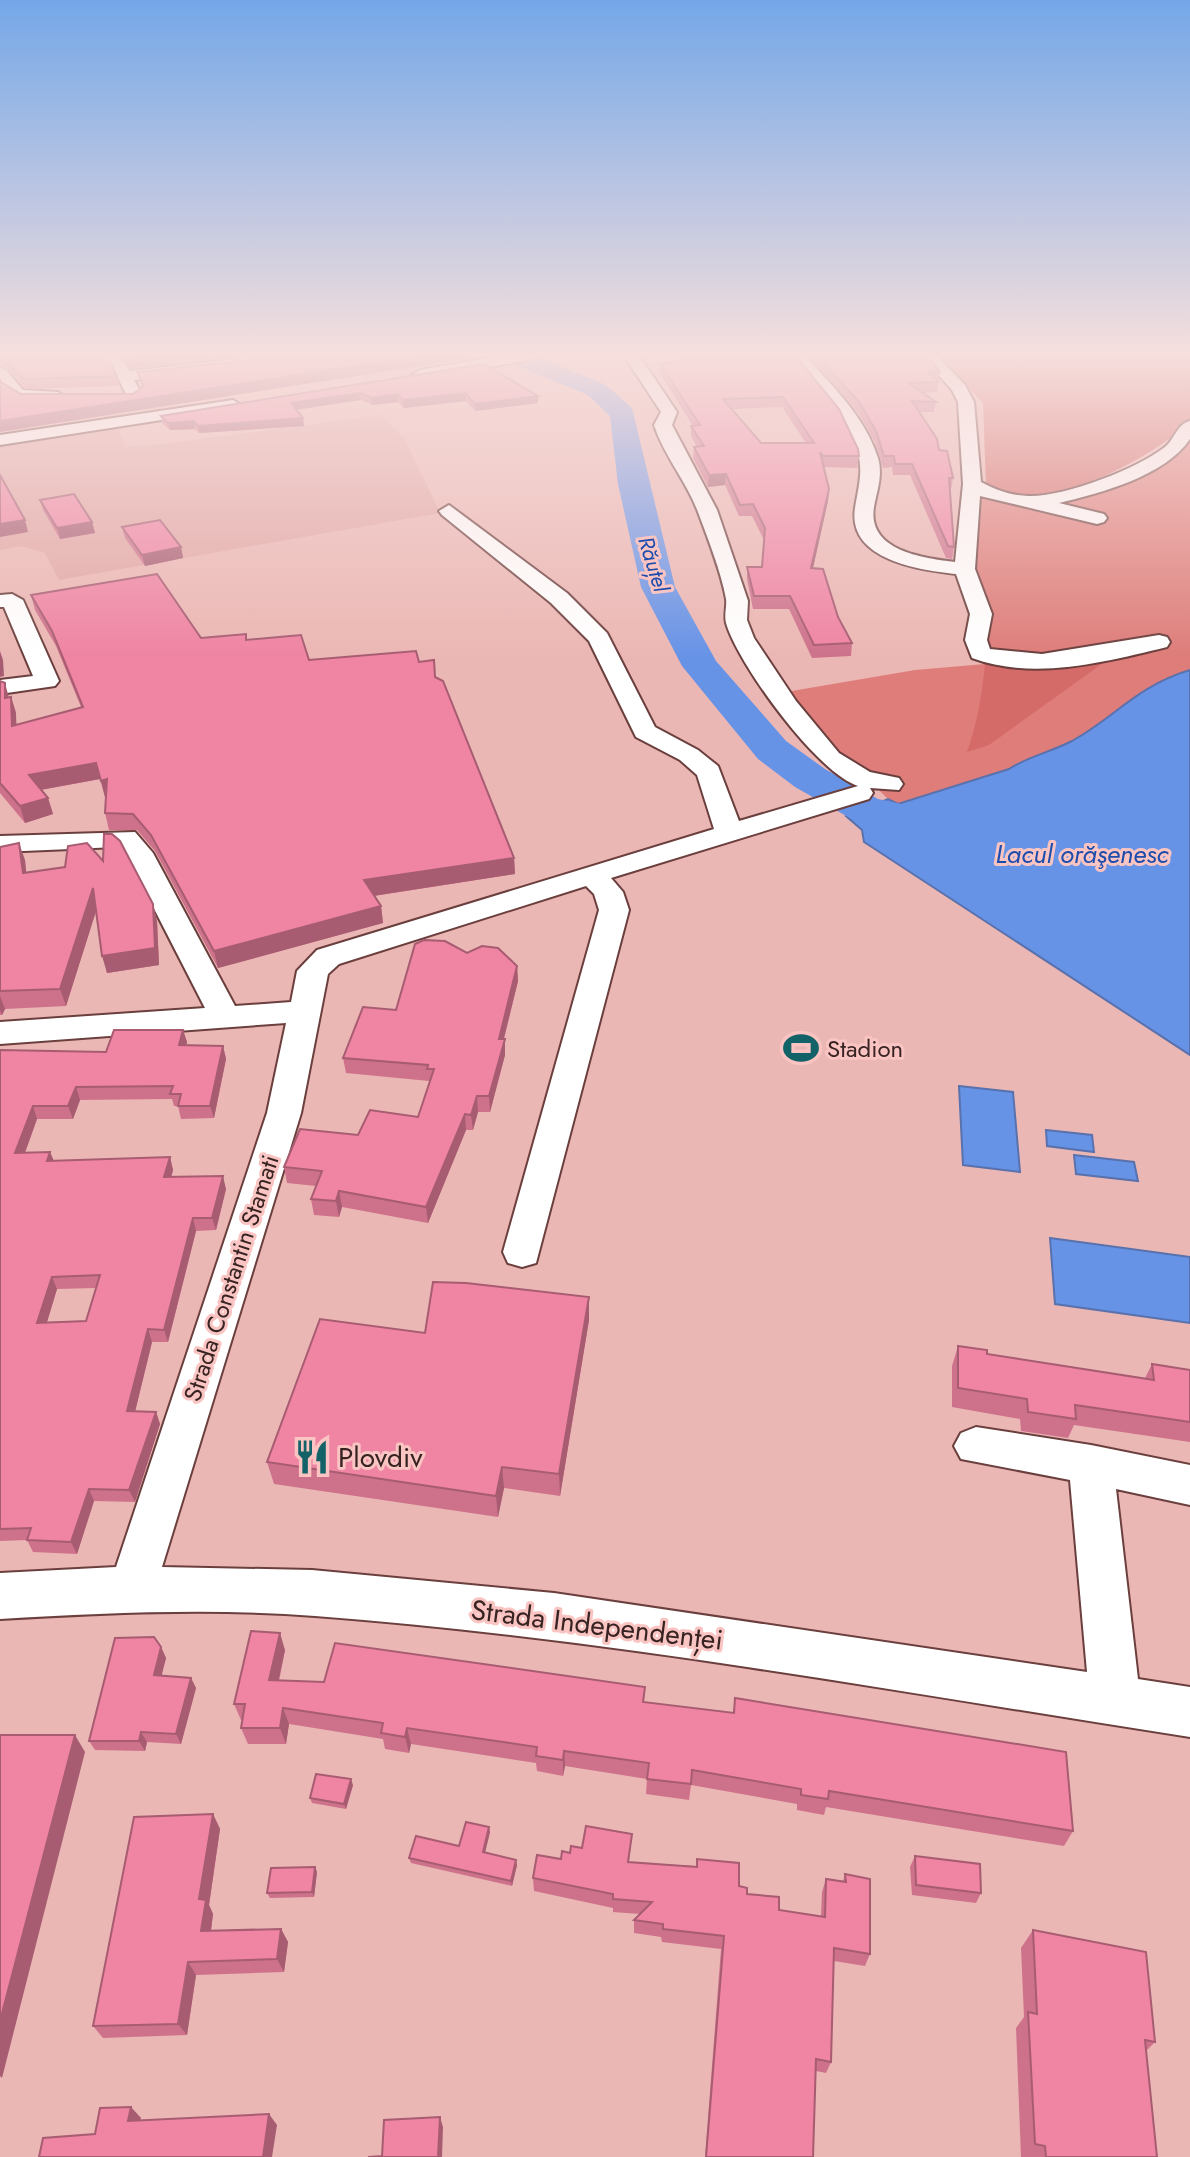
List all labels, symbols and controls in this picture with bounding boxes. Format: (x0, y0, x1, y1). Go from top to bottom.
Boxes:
water label: Răuțel (630, 532, 678, 597)
water label: Lacul orăşenesc (995, 835, 1169, 873)
sports icon: Stadion (782, 1029, 820, 1067)
place label: Stadion (827, 1031, 903, 1066)
street label: Strada Constantin Stamati (175, 1150, 287, 1406)
place label: Plovdiv (338, 1437, 423, 1478)
restaurant icon: Plovdiv (293, 1438, 331, 1476)
street label: Strada Independenței (469, 1589, 725, 1661)

